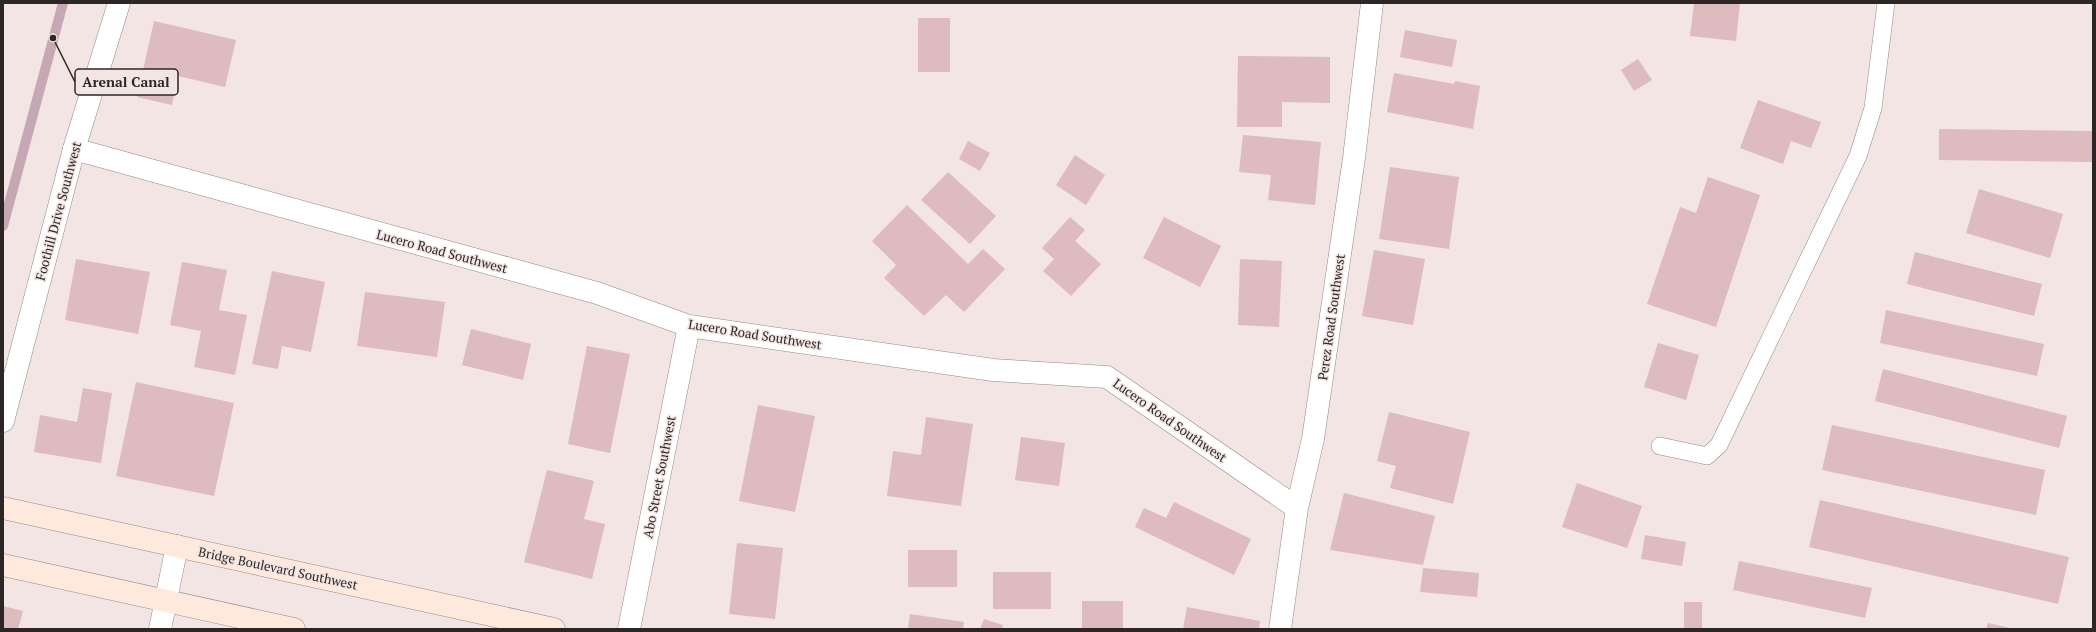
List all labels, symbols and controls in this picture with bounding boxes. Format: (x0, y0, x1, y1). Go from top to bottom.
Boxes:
callout: Arenal Canal (75, 69, 178, 95)
text: Arenal Canal (82, 72, 170, 91)
street label: Foothill Drive Southwest (31, 139, 85, 282)
street label: Lucero Road Southwest (375, 225, 510, 277)
street label: Perez Road Southwest (1313, 253, 1349, 381)
street label: Lucero Road Southwest (687, 315, 823, 353)
street label: Lucero Road Southwest (1110, 374, 1231, 466)
street label: Abo Street Southwest (638, 414, 680, 540)
street label: Bridge Boulevard Southwest (197, 542, 359, 594)

